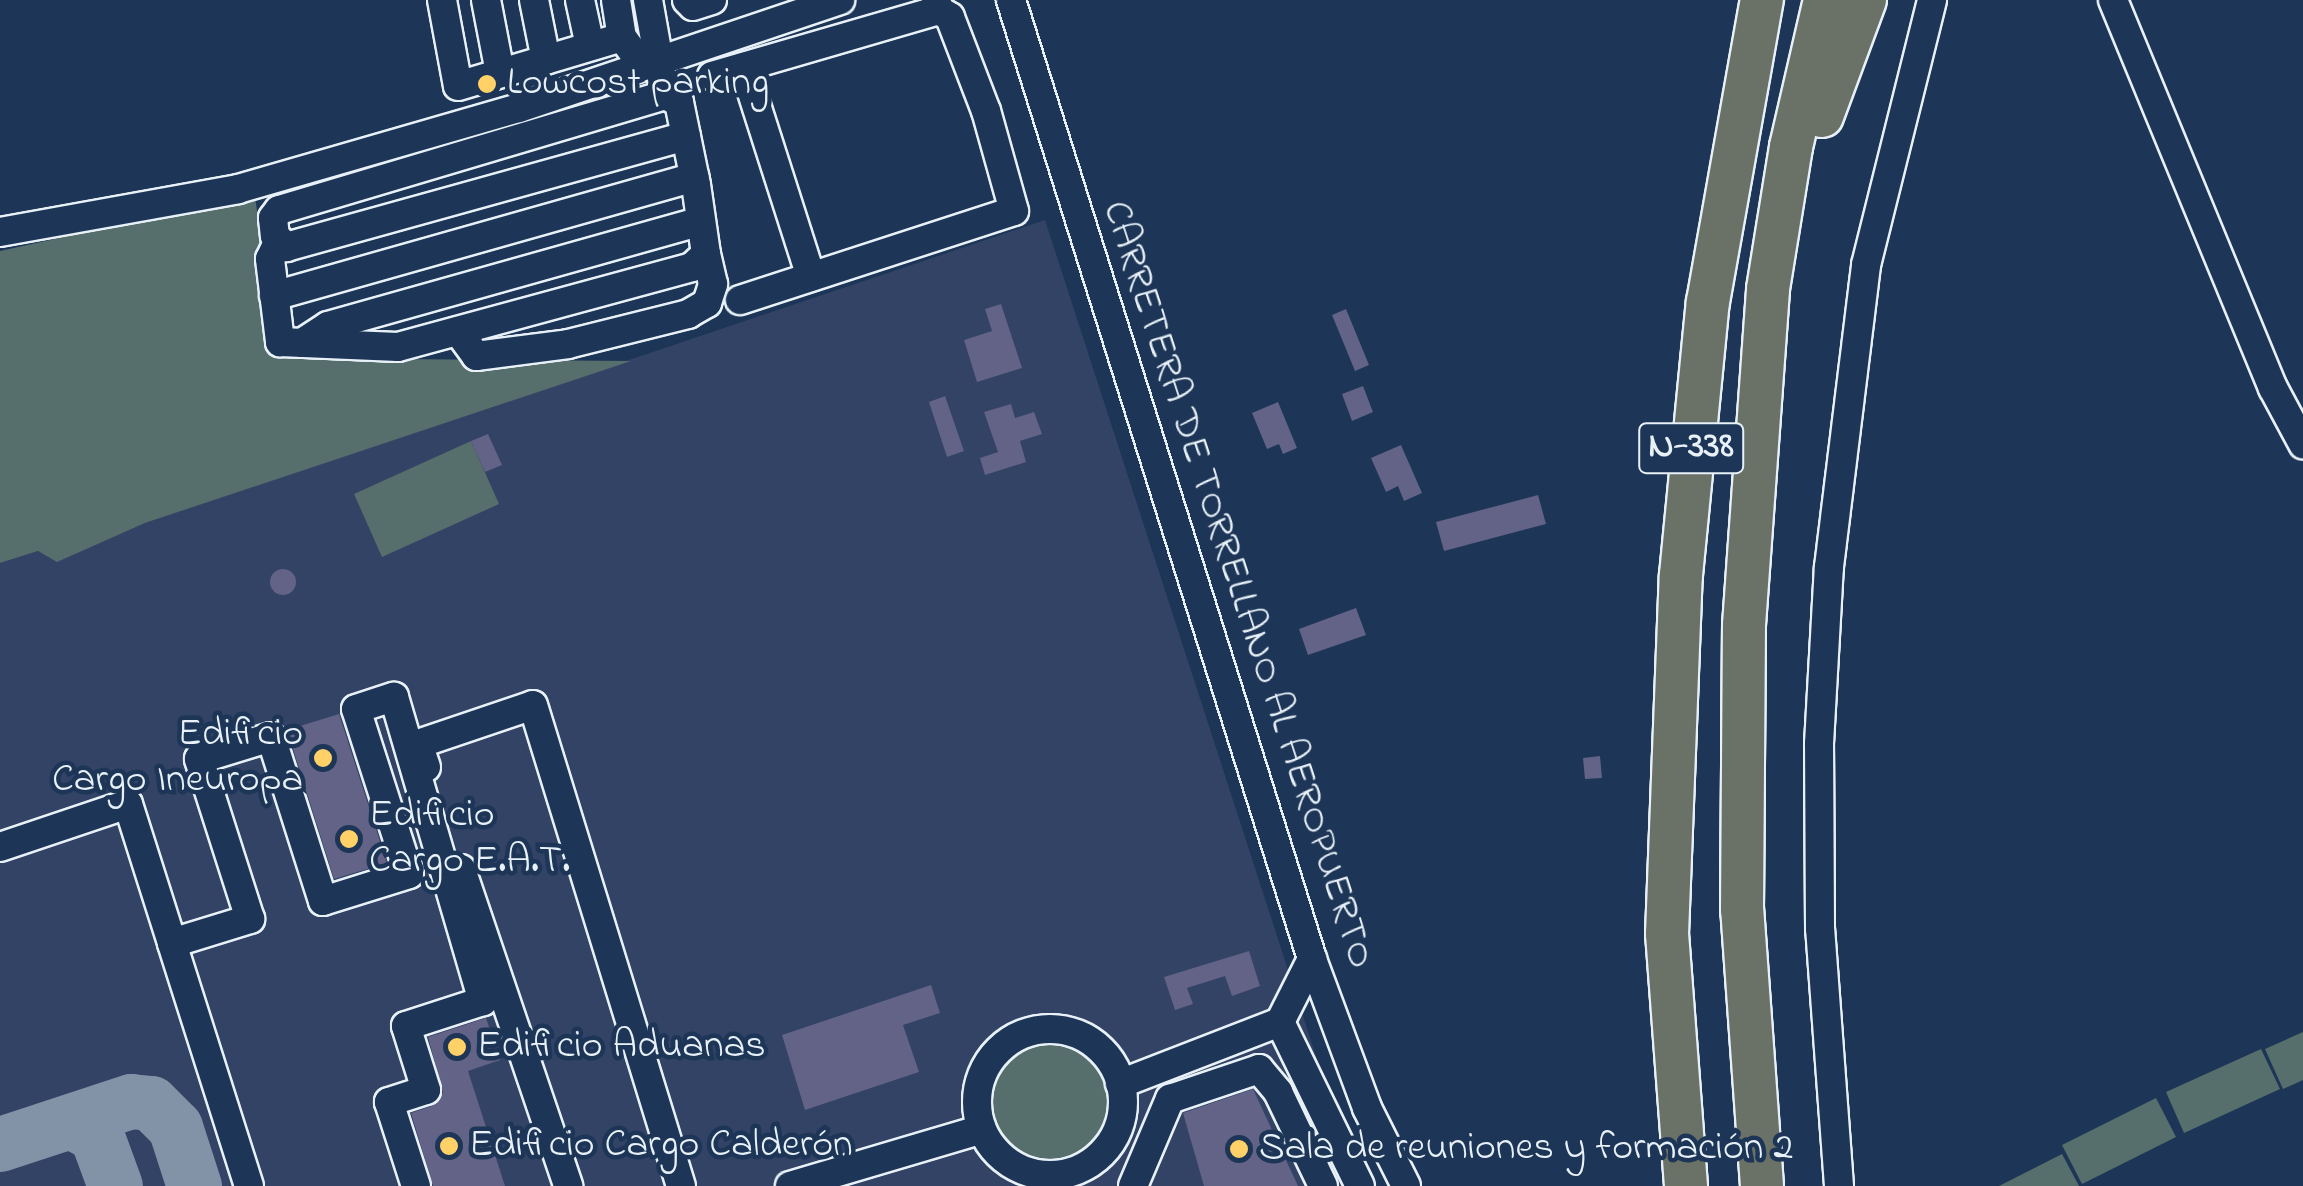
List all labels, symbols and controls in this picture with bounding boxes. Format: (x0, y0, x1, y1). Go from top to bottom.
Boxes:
place label: Lowcost parking (507, 60, 769, 108)
marker: Lowcost parking (476, 73, 498, 95)
street label: CARRETERA DE TORRELLANO AL AEROPUERTO (1090, 195, 1384, 975)
road number: N-338 (1636, 415, 1746, 481)
place label: Edificio Cargo Ineuropa (52, 711, 303, 805)
marker: Edificio Cargo Ineuropa (312, 747, 334, 769)
place label: Edificio Cargo E.A.T. (369, 792, 570, 886)
marker: Edificio Cargo E.A.T. (338, 828, 360, 850)
place label: Edificio Aduanas (477, 1023, 766, 1071)
marker: Edificio Aduanas (446, 1036, 468, 1058)
place label: Edificio Cargo Calderón (469, 1122, 853, 1170)
place label: Sala de reuniones y formación 2 (1259, 1125, 1793, 1173)
marker: Edificio Cargo Calderón (438, 1135, 460, 1157)
marker: Sala de reuniones y formación 2 (1228, 1138, 1250, 1160)

